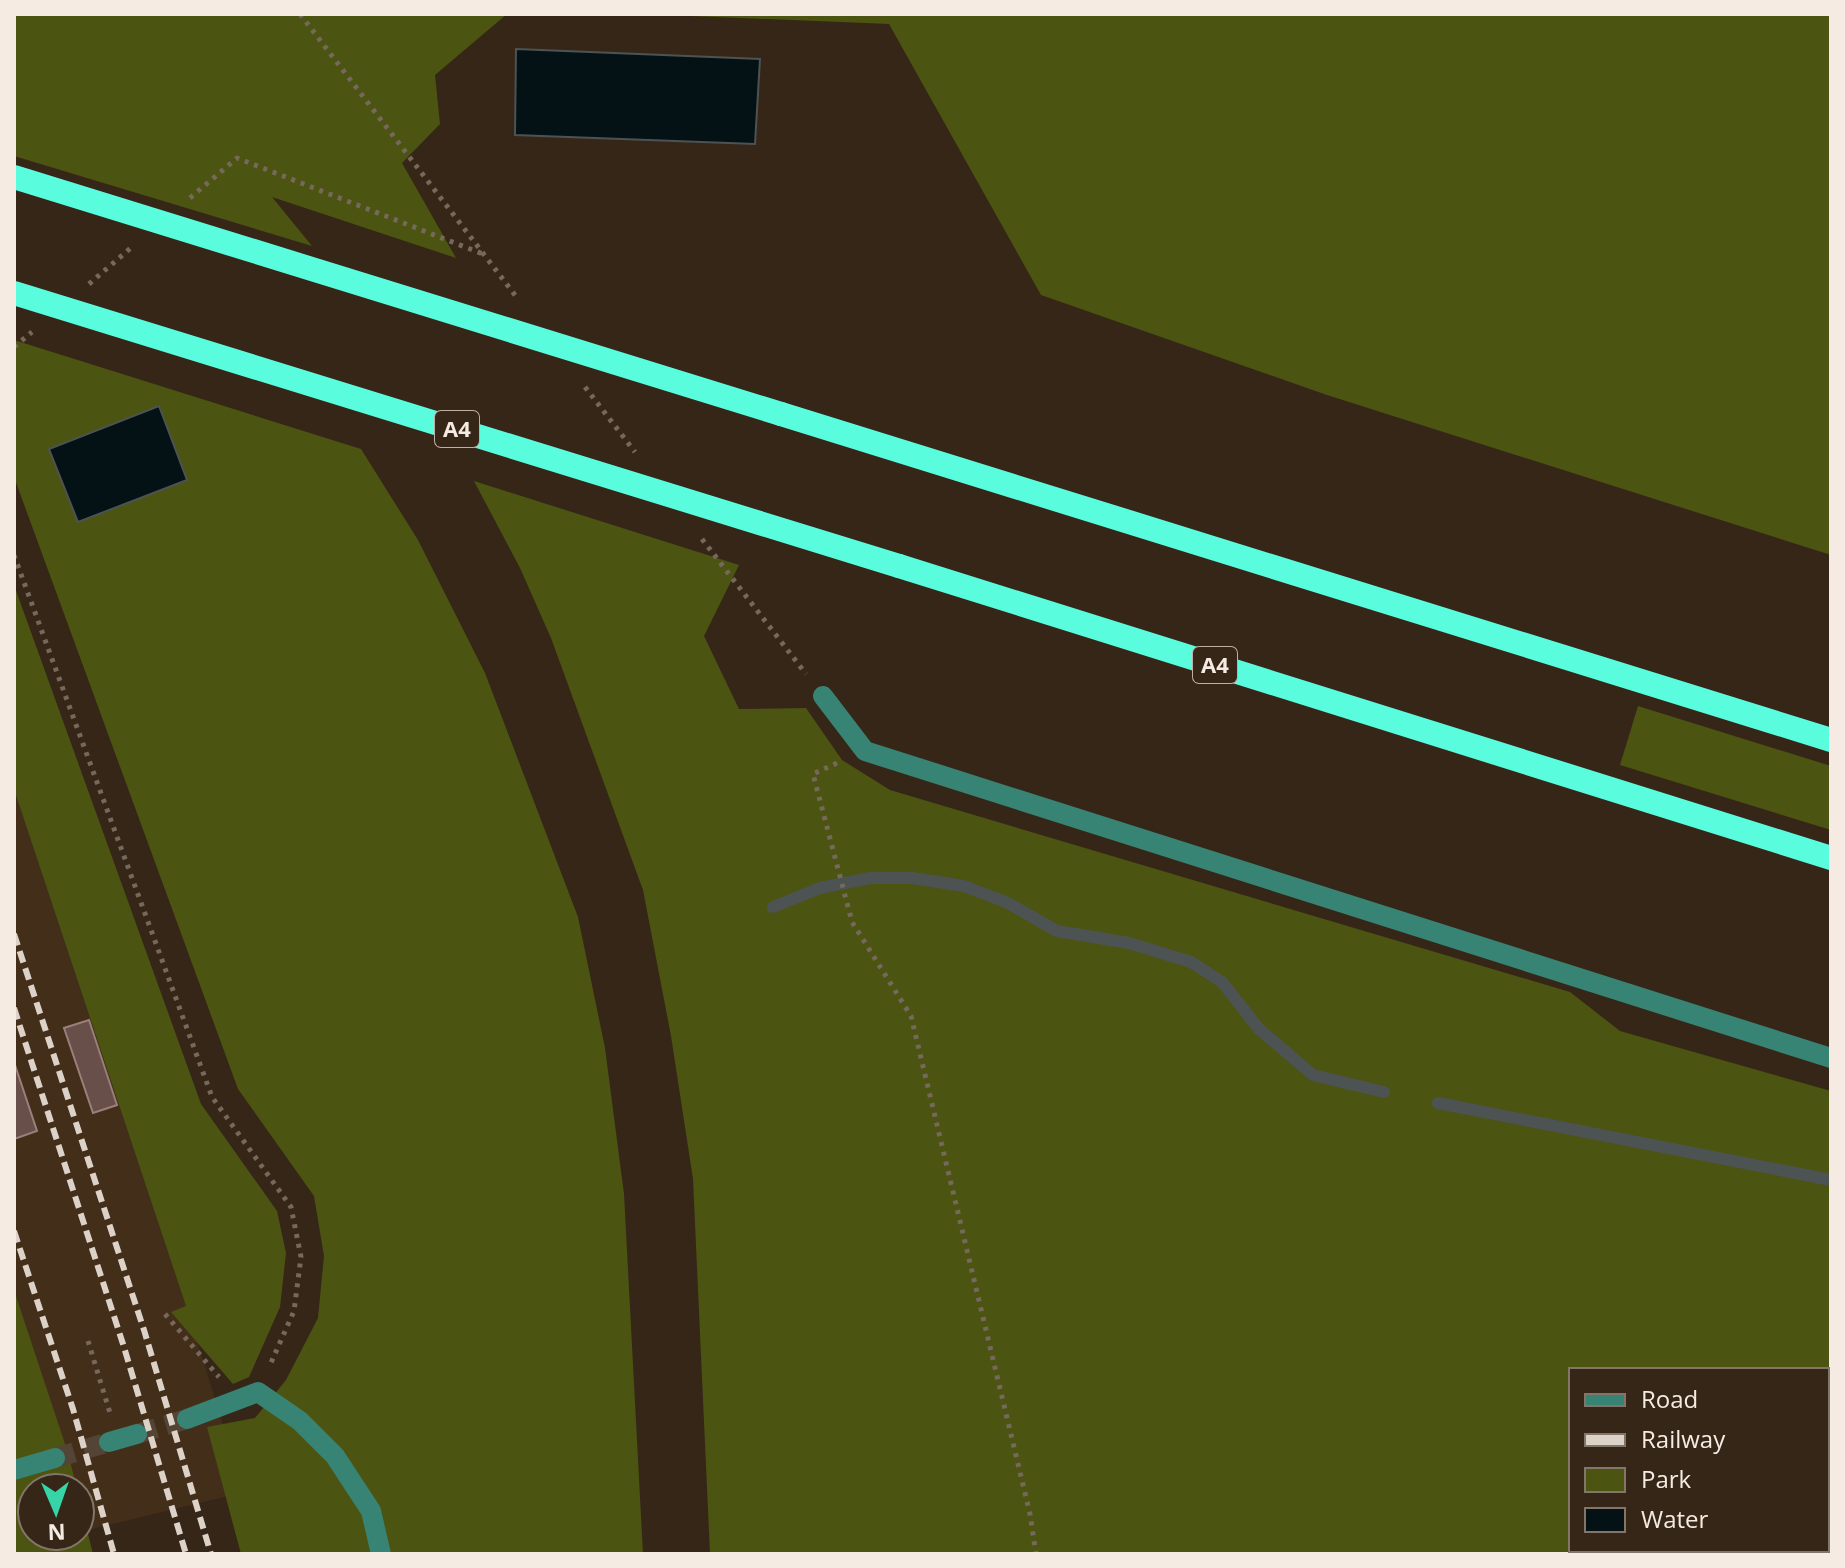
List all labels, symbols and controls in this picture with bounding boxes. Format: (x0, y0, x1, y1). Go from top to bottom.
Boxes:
road number: A4 (435, 411, 479, 447)
road number: A4 (1193, 647, 1237, 683)
legend (1569, 1368, 1829, 1552)
text: Road (1641, 1382, 1698, 1415)
text: Railway (1641, 1422, 1726, 1455)
text: Park (1641, 1462, 1692, 1495)
north arrow (16, 1472, 96, 1552)
text: Water (1641, 1502, 1709, 1535)
text: N (47, 1518, 66, 1548)

